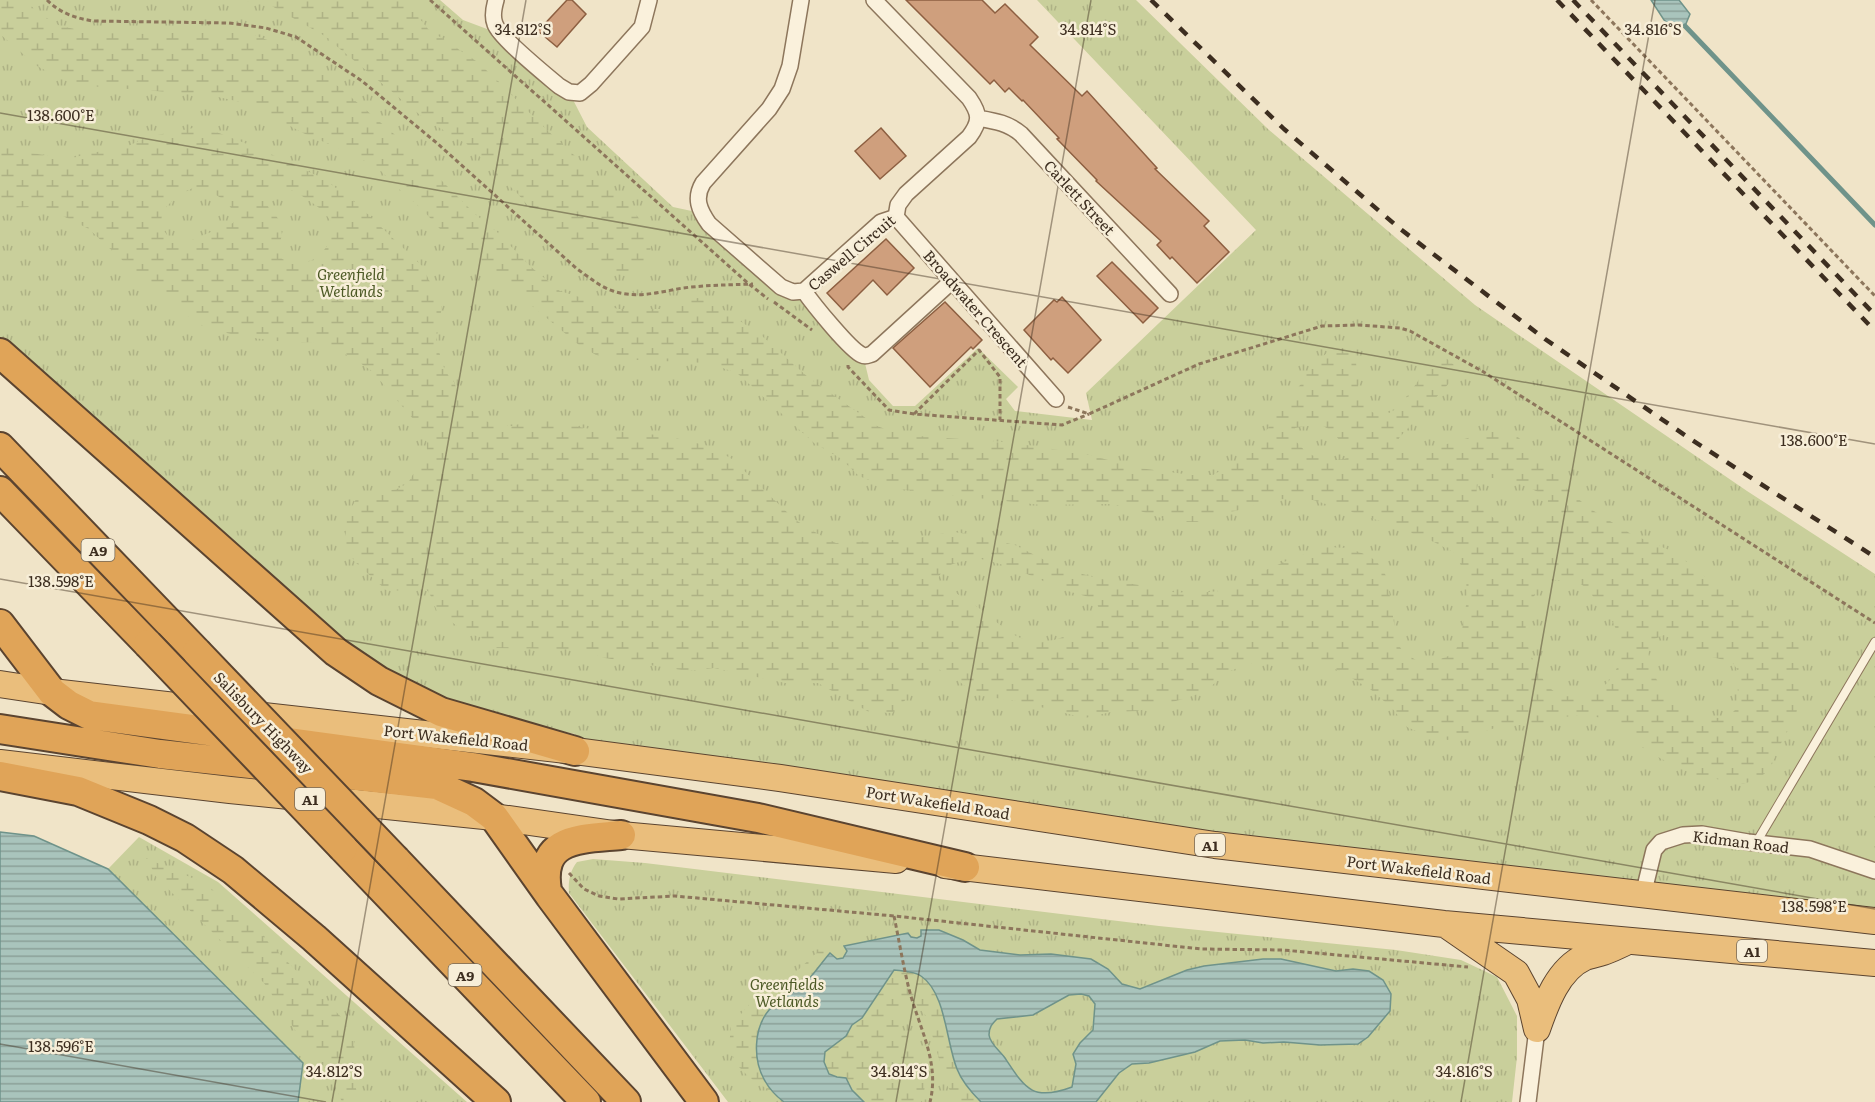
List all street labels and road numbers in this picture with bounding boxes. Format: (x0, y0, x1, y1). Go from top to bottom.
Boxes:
street label: Carlett Street (1039, 154, 1121, 240)
street label: Caswell Circuit (802, 208, 900, 296)
street label: Broadwater Crescent (918, 244, 1034, 372)
road number: A9 (82, 539, 114, 561)
street label: Salisbury Highway (209, 666, 319, 779)
street label: Port Wakefield Road (382, 718, 530, 756)
street label: Port Wakefield Road (864, 779, 1012, 825)
road number: A1 (295, 788, 325, 810)
street label: Kidman Road (1691, 824, 1791, 858)
road number: A1 (1195, 834, 1225, 856)
street label: Port Wakefield Road (1345, 849, 1493, 889)
road number: A1 (1737, 940, 1767, 962)
road number: A9 (448, 964, 482, 986)

